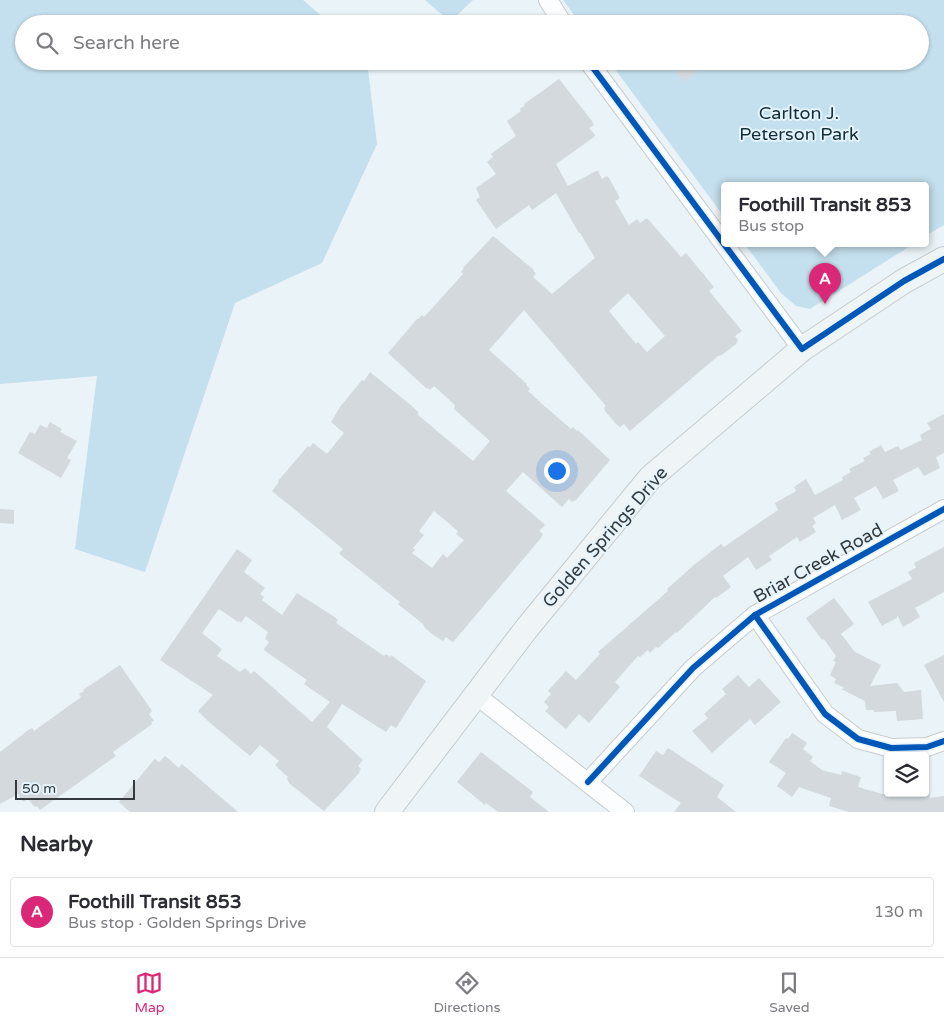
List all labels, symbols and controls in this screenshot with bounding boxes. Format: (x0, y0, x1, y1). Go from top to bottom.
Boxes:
search box (15, 15, 929, 70)
icon: search (33, 29, 61, 57)
text: Search here (73, 32, 180, 54)
park label: Carlton J. Peterson Park (739, 102, 859, 145)
popup (721, 182, 929, 247)
text: Foothill Transit 853 (738, 194, 912, 216)
text: Bus stop (738, 216, 804, 236)
pin: A (809, 263, 841, 304)
your location (544, 458, 570, 484)
street label: Golden Springs Drive (538, 462, 672, 612)
street label: Briar Creek Road (749, 518, 887, 608)
map controls (884, 752, 929, 797)
button: layers (884, 752, 929, 797)
scale bar (15, 777, 135, 800)
text: 50 m (22, 780, 56, 797)
text: Nearby (20, 832, 93, 857)
text: Foothill Transit 853 (68, 891, 242, 913)
text: A (31, 902, 43, 922)
text: 130 m (874, 902, 923, 922)
text: Bus stop · Golden Springs Drive (68, 913, 306, 933)
tab: Map (134, 969, 165, 1016)
tab: Directions (433, 969, 500, 1016)
tab: Saved (769, 969, 810, 1016)

